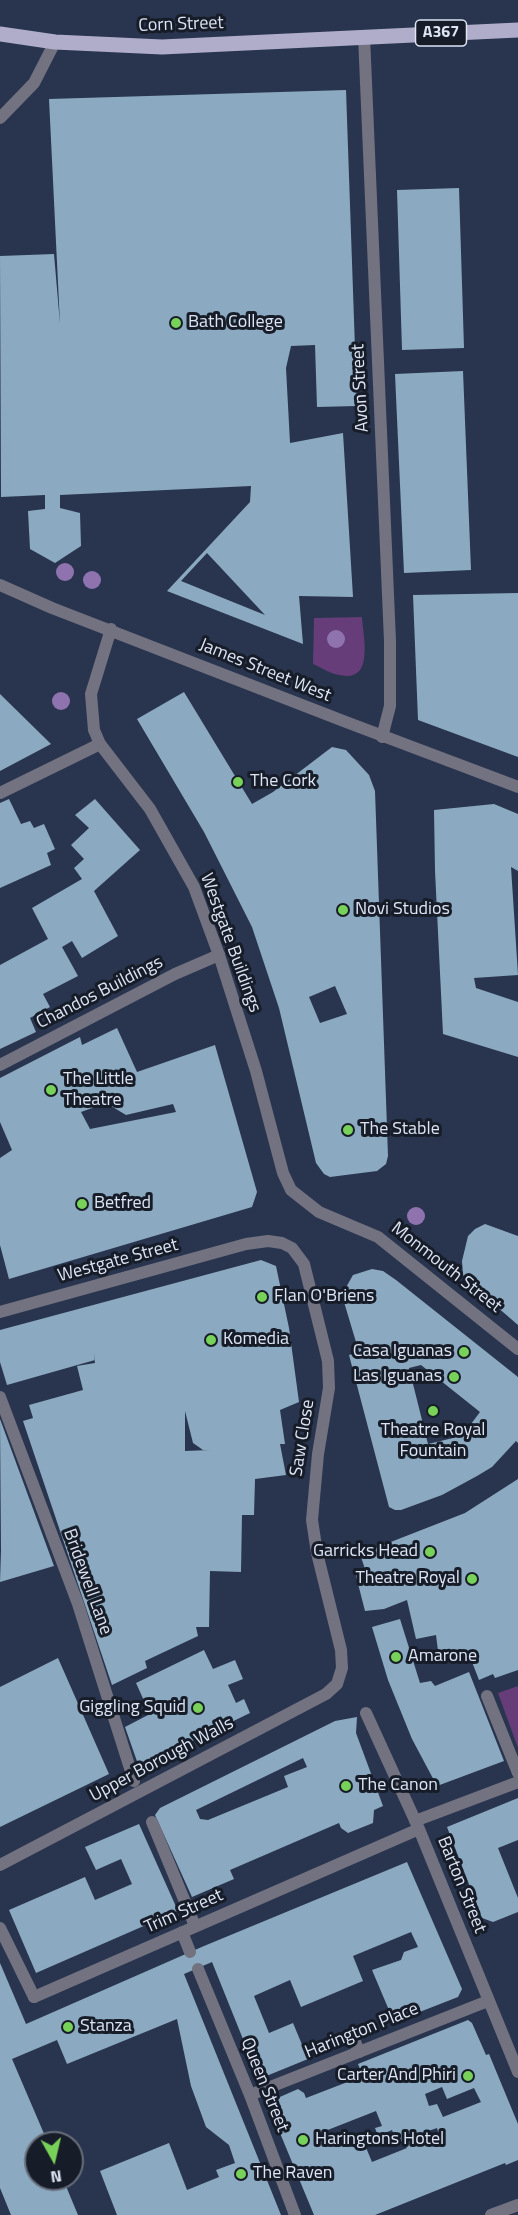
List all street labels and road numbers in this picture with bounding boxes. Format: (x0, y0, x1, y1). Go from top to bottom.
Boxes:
street label: Corn Street (138, 13, 224, 37)
road number: A367 (416, 20, 466, 46)
street label: Avon Street (348, 343, 374, 433)
street label: James Street West (196, 635, 334, 707)
street label: Westgate Buildings (195, 870, 265, 1016)
street label: Chandos Buildings (33, 952, 167, 1034)
street label: Monmouth Street (386, 1218, 506, 1318)
street label: Westgate Street (56, 1235, 180, 1287)
street label: Saw Close (286, 1398, 320, 1478)
street label: Bridewell Lane (58, 1526, 116, 1638)
street label: Upper Borough Walls (86, 1713, 238, 1807)
street label: Barton Street (432, 1834, 490, 1936)
street label: Trim Street (141, 1885, 227, 1939)
street label: Harington Place (302, 1998, 422, 2064)
street label: Queen Street (235, 2035, 293, 2135)

